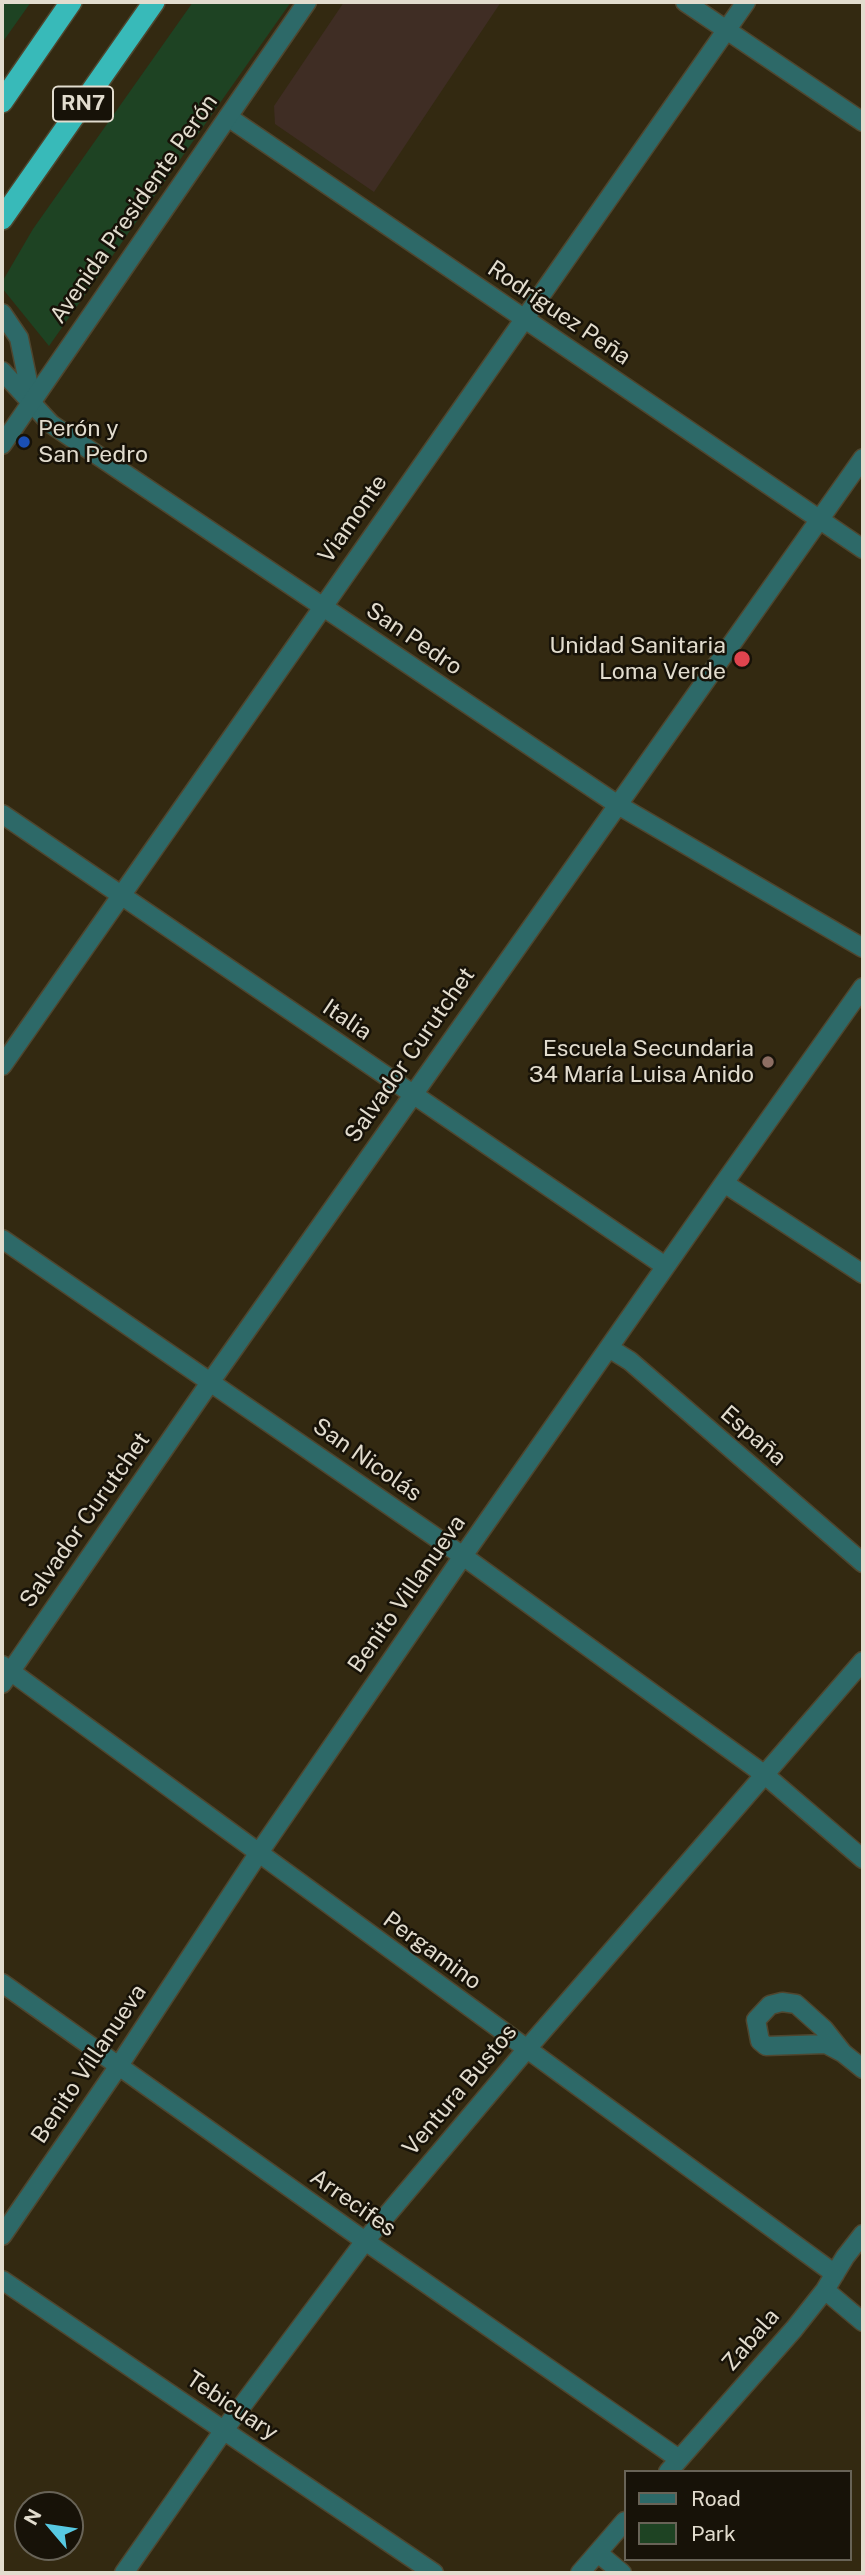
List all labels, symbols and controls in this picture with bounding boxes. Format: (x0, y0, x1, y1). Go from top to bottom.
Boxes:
road number: RN7 (53, 86, 113, 122)
street label: Avenida Presidente Perón (44, 89, 224, 329)
street label: Rodríguez Peña (482, 255, 636, 371)
place label: Perón y San Pedro (38, 415, 148, 469)
marker: Perón y San Pedro (16, 434, 32, 450)
street label: Viamonte (313, 470, 393, 568)
street label: San Pedro (361, 597, 467, 681)
place label: Unidad Sanitaria Loma Verde (549, 632, 726, 686)
marker: Unidad Sanitaria Loma Verde (732, 649, 752, 669)
street label: Salvador Curutchet (339, 962, 481, 1148)
street label: Italia (317, 994, 377, 1046)
place label: Escuela Secundaria 34 María Luisa Anido (529, 1035, 754, 1089)
marker: Escuela Secundaria 34 María Luisa Anido (760, 1054, 776, 1070)
street label: España (715, 1400, 791, 1472)
street label: San Nicolás (307, 1412, 427, 1508)
street label: Salvador Curutchet (14, 1427, 156, 1613)
street label: Benito Villanueva (342, 1510, 472, 1678)
street label: Pergamino (377, 1906, 487, 1996)
street label: Benito Villanueva (26, 1979, 152, 2149)
street label: Ventura Bustos (397, 2019, 523, 2161)
street label: Arrecifes (305, 2163, 401, 2243)
street label: Zabala (717, 2303, 785, 2377)
street label: Tebicuary (181, 2365, 283, 2447)
legend (624, 2470, 851, 2561)
text: Road (691, 2486, 741, 2511)
north arrow (14, 2491, 84, 2561)
text: N (19, 2505, 46, 2529)
text: Park (691, 2521, 736, 2546)

